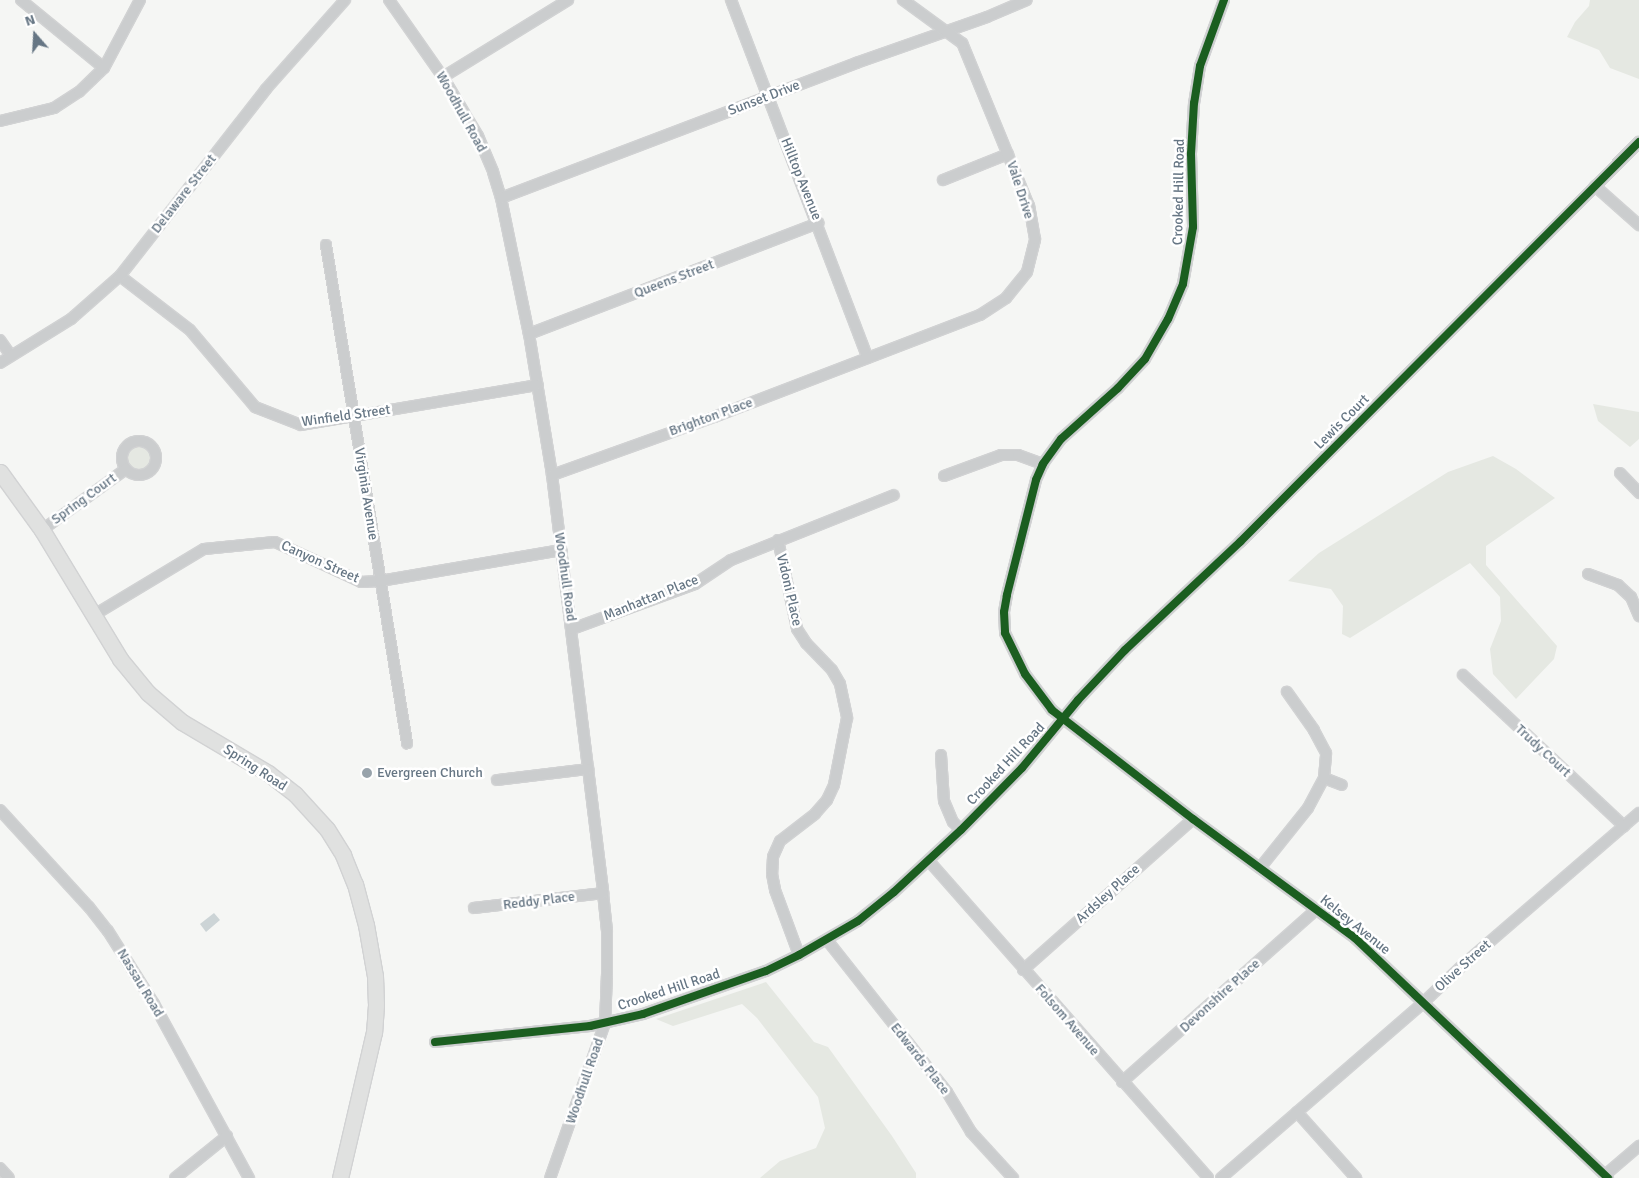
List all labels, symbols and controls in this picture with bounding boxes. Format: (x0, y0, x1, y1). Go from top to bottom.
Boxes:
north arrow (10, 10, 60, 60)
text: N (23, 11, 37, 30)
street label: Woodhull Road (432, 69, 490, 155)
street label: Sunset Drive (726, 77, 802, 119)
street label: Hilltop Avenue (777, 135, 825, 223)
street label: Crooked Hill Road (1170, 139, 1188, 245)
street label: Delaware Street (148, 151, 220, 237)
street label: Vale Drive (1003, 159, 1037, 221)
street label: Queens Street (632, 256, 716, 302)
street label: Lewis Court (1311, 391, 1373, 453)
street label: Brighton Place (667, 394, 755, 440)
street label: Winfield Street (301, 401, 391, 431)
street label: Virginia Avenue (350, 447, 382, 541)
street label: Spring Court (48, 470, 120, 528)
street label: Woodhull Road (550, 531, 580, 623)
street label: Canyon Street (278, 537, 362, 587)
street label: Vidoni Place (773, 552, 805, 628)
street label: Manhattan Place (601, 571, 701, 625)
street label: Crooked Hill Road (964, 719, 1048, 809)
street label: Trudy Court (1512, 721, 1574, 781)
street label: Spring Road (220, 741, 290, 795)
place label: Evergreen Church (377, 765, 483, 781)
marker: Evergreen Church (361, 767, 373, 779)
street label: Ardsley Place (1073, 861, 1143, 927)
street label: Reddy Place (502, 888, 576, 914)
street label: Kelsey Avenue (1316, 892, 1394, 958)
street label: Olive Street (1431, 936, 1495, 996)
street label: Nassau Road (113, 946, 167, 1020)
street label: Devonshire Place (1176, 956, 1264, 1036)
street label: Crooked Hill Road (616, 966, 722, 1014)
street label: Folsom Avenue (1031, 981, 1103, 1059)
street label: Edwards Place (887, 1020, 953, 1098)
street label: Woodhull Road (562, 1036, 608, 1126)

